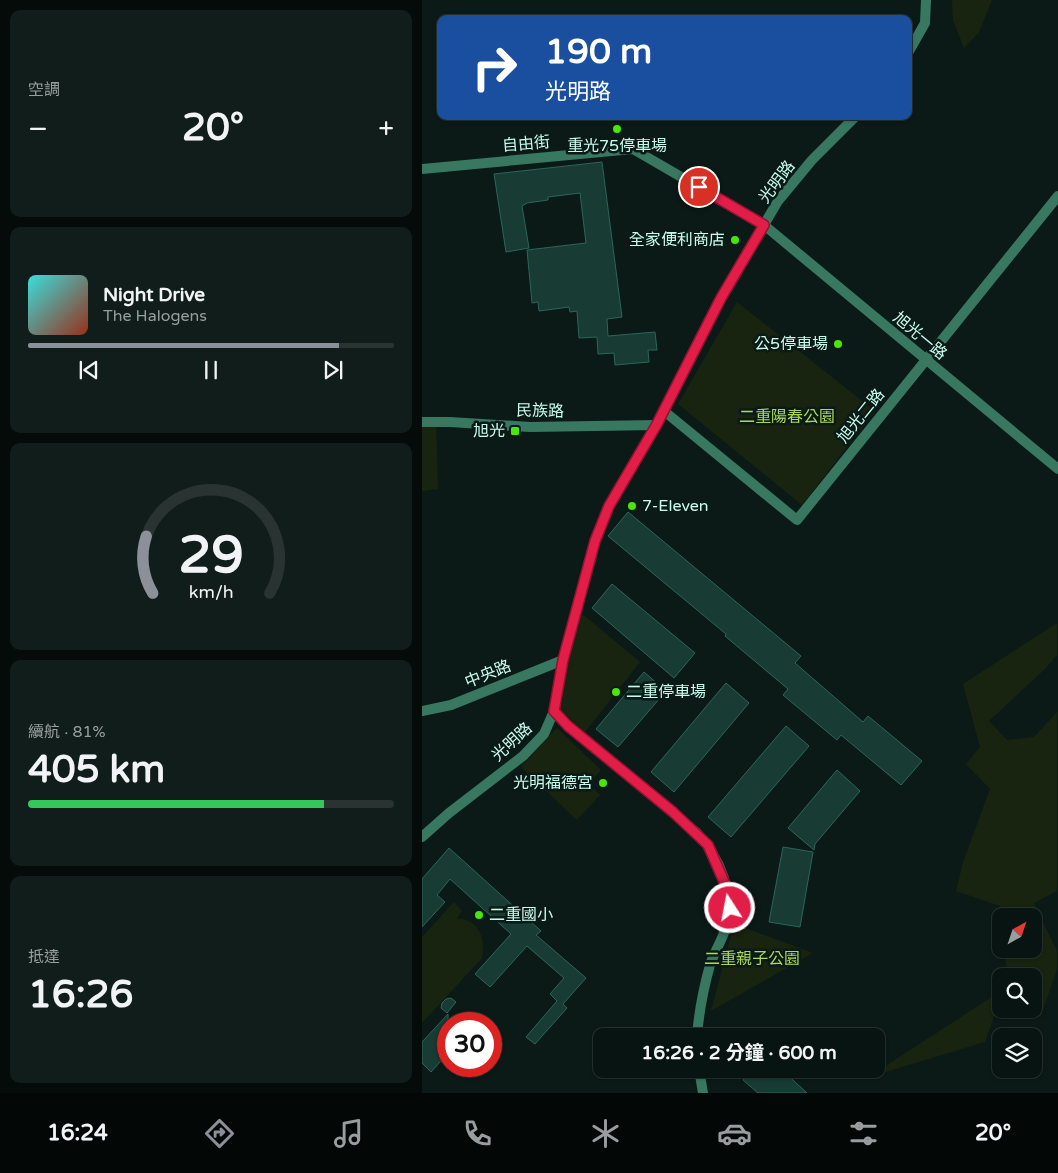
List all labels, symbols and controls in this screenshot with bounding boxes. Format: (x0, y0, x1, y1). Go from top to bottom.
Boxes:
text: 190 m (545, 31, 652, 73)
icon: right (462, 35, 527, 100)
text: 光明路 (545, 79, 611, 105)
text: 空調 (28, 80, 60, 100)
text: 20° (182, 105, 244, 151)
text: − (28, 112, 48, 146)
text: + (378, 112, 394, 146)
marker: 重光75停車場 (611, 123, 623, 135)
street label: 自由街 (501, 132, 551, 156)
place label: 重光75停車場 (567, 136, 667, 156)
street label: 光明路 (755, 157, 799, 207)
pin (678, 166, 720, 208)
icon: arrive (685, 173, 713, 201)
place label: 全家便利商店 (629, 230, 725, 250)
marker: 全家便利商店 (729, 234, 741, 246)
text: Night Drive (103, 284, 205, 306)
text: The Halogens (103, 306, 207, 326)
street label: 旭光一路 (889, 308, 951, 364)
place label: 公5停車場 (754, 334, 828, 354)
marker: 公5停車場 (832, 338, 844, 350)
icon: previous (75, 356, 103, 384)
icon: pause (197, 356, 225, 384)
icon: next (319, 356, 347, 384)
street label: 旭光二路 (833, 385, 889, 447)
street label: 民族路 (516, 401, 564, 421)
park label: 二重陽春公園 (739, 407, 835, 427)
place label: 旭光 (473, 421, 505, 441)
marker: 旭光 (509, 425, 521, 437)
place label: 7-Eleven (642, 496, 709, 516)
marker: 7-Eleven (626, 500, 638, 512)
text: 29 (178, 524, 244, 587)
text: km/h (189, 582, 233, 603)
street label: 中央路 (462, 656, 514, 692)
place label: 二重停車場 (626, 682, 706, 702)
marker: 二重停車場 (610, 686, 622, 698)
street label: 光明路 (488, 718, 536, 766)
text: 續航 · 81% (28, 722, 106, 742)
text: 405 km (28, 747, 165, 793)
place label: 光明福德宮 (513, 773, 593, 793)
marker: 光明福德宮 (597, 777, 609, 789)
position arrow (703, 881, 755, 933)
place label: 二重國小 (489, 905, 553, 925)
north arrow (992, 908, 1042, 958)
map controls (992, 908, 1042, 1078)
marker: 二重國小 (473, 909, 485, 921)
text: 抵達 (28, 947, 60, 967)
park label: 二重親子公園 (704, 949, 800, 969)
button: search (992, 968, 1042, 1018)
text: 16:26 (28, 972, 133, 1018)
speed limit sign: 30 (437, 1012, 502, 1077)
button: layers (992, 1028, 1042, 1078)
text: 16:26 · 2 分鐘 · 600 m (641, 1042, 837, 1064)
icon: directions (202, 1116, 237, 1151)
icon: music (331, 1116, 366, 1151)
icon: phone (460, 1116, 495, 1151)
icon: climate (588, 1116, 623, 1151)
icon: car (717, 1116, 752, 1151)
icon: filters (846, 1116, 881, 1151)
text: 16:24 (47, 1120, 108, 1146)
text: 20° (975, 1120, 1011, 1146)

